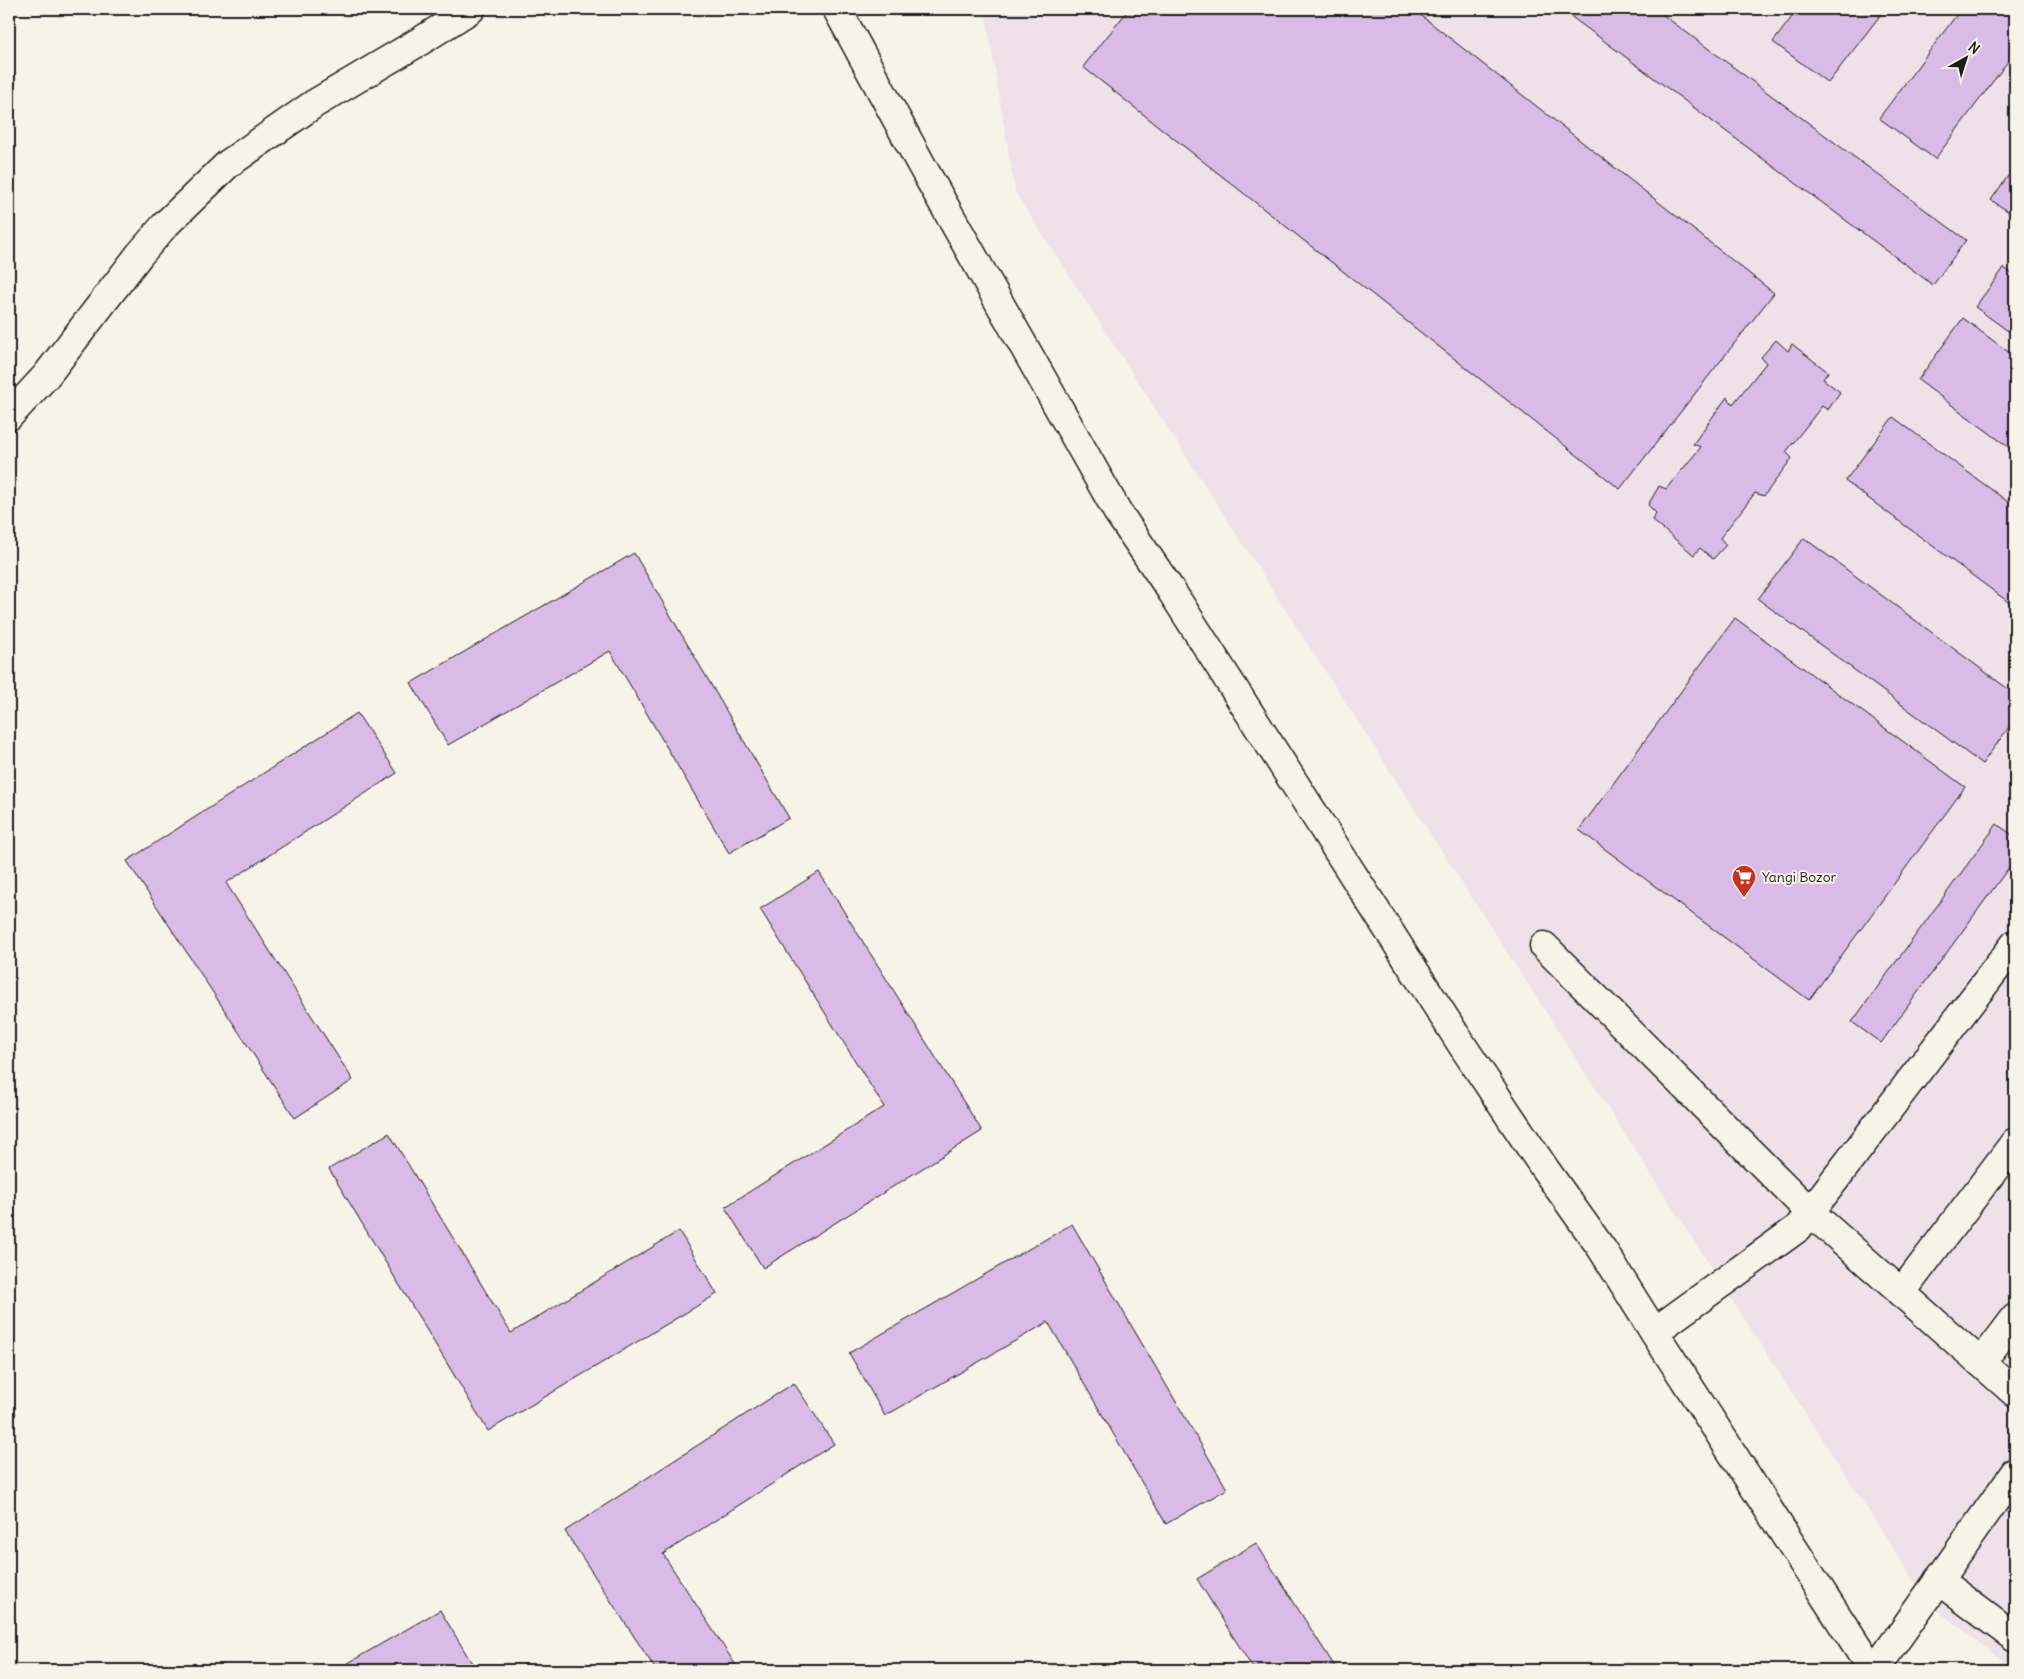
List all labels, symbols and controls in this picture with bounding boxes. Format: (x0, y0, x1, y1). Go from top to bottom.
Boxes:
north arrow (1942, 32, 1992, 82)
text: N (1965, 38, 1984, 58)
supermarket icon: Yangi Bozor (1731, 864, 1757, 898)
place label: Yangi Bozor (1762, 868, 1837, 886)

